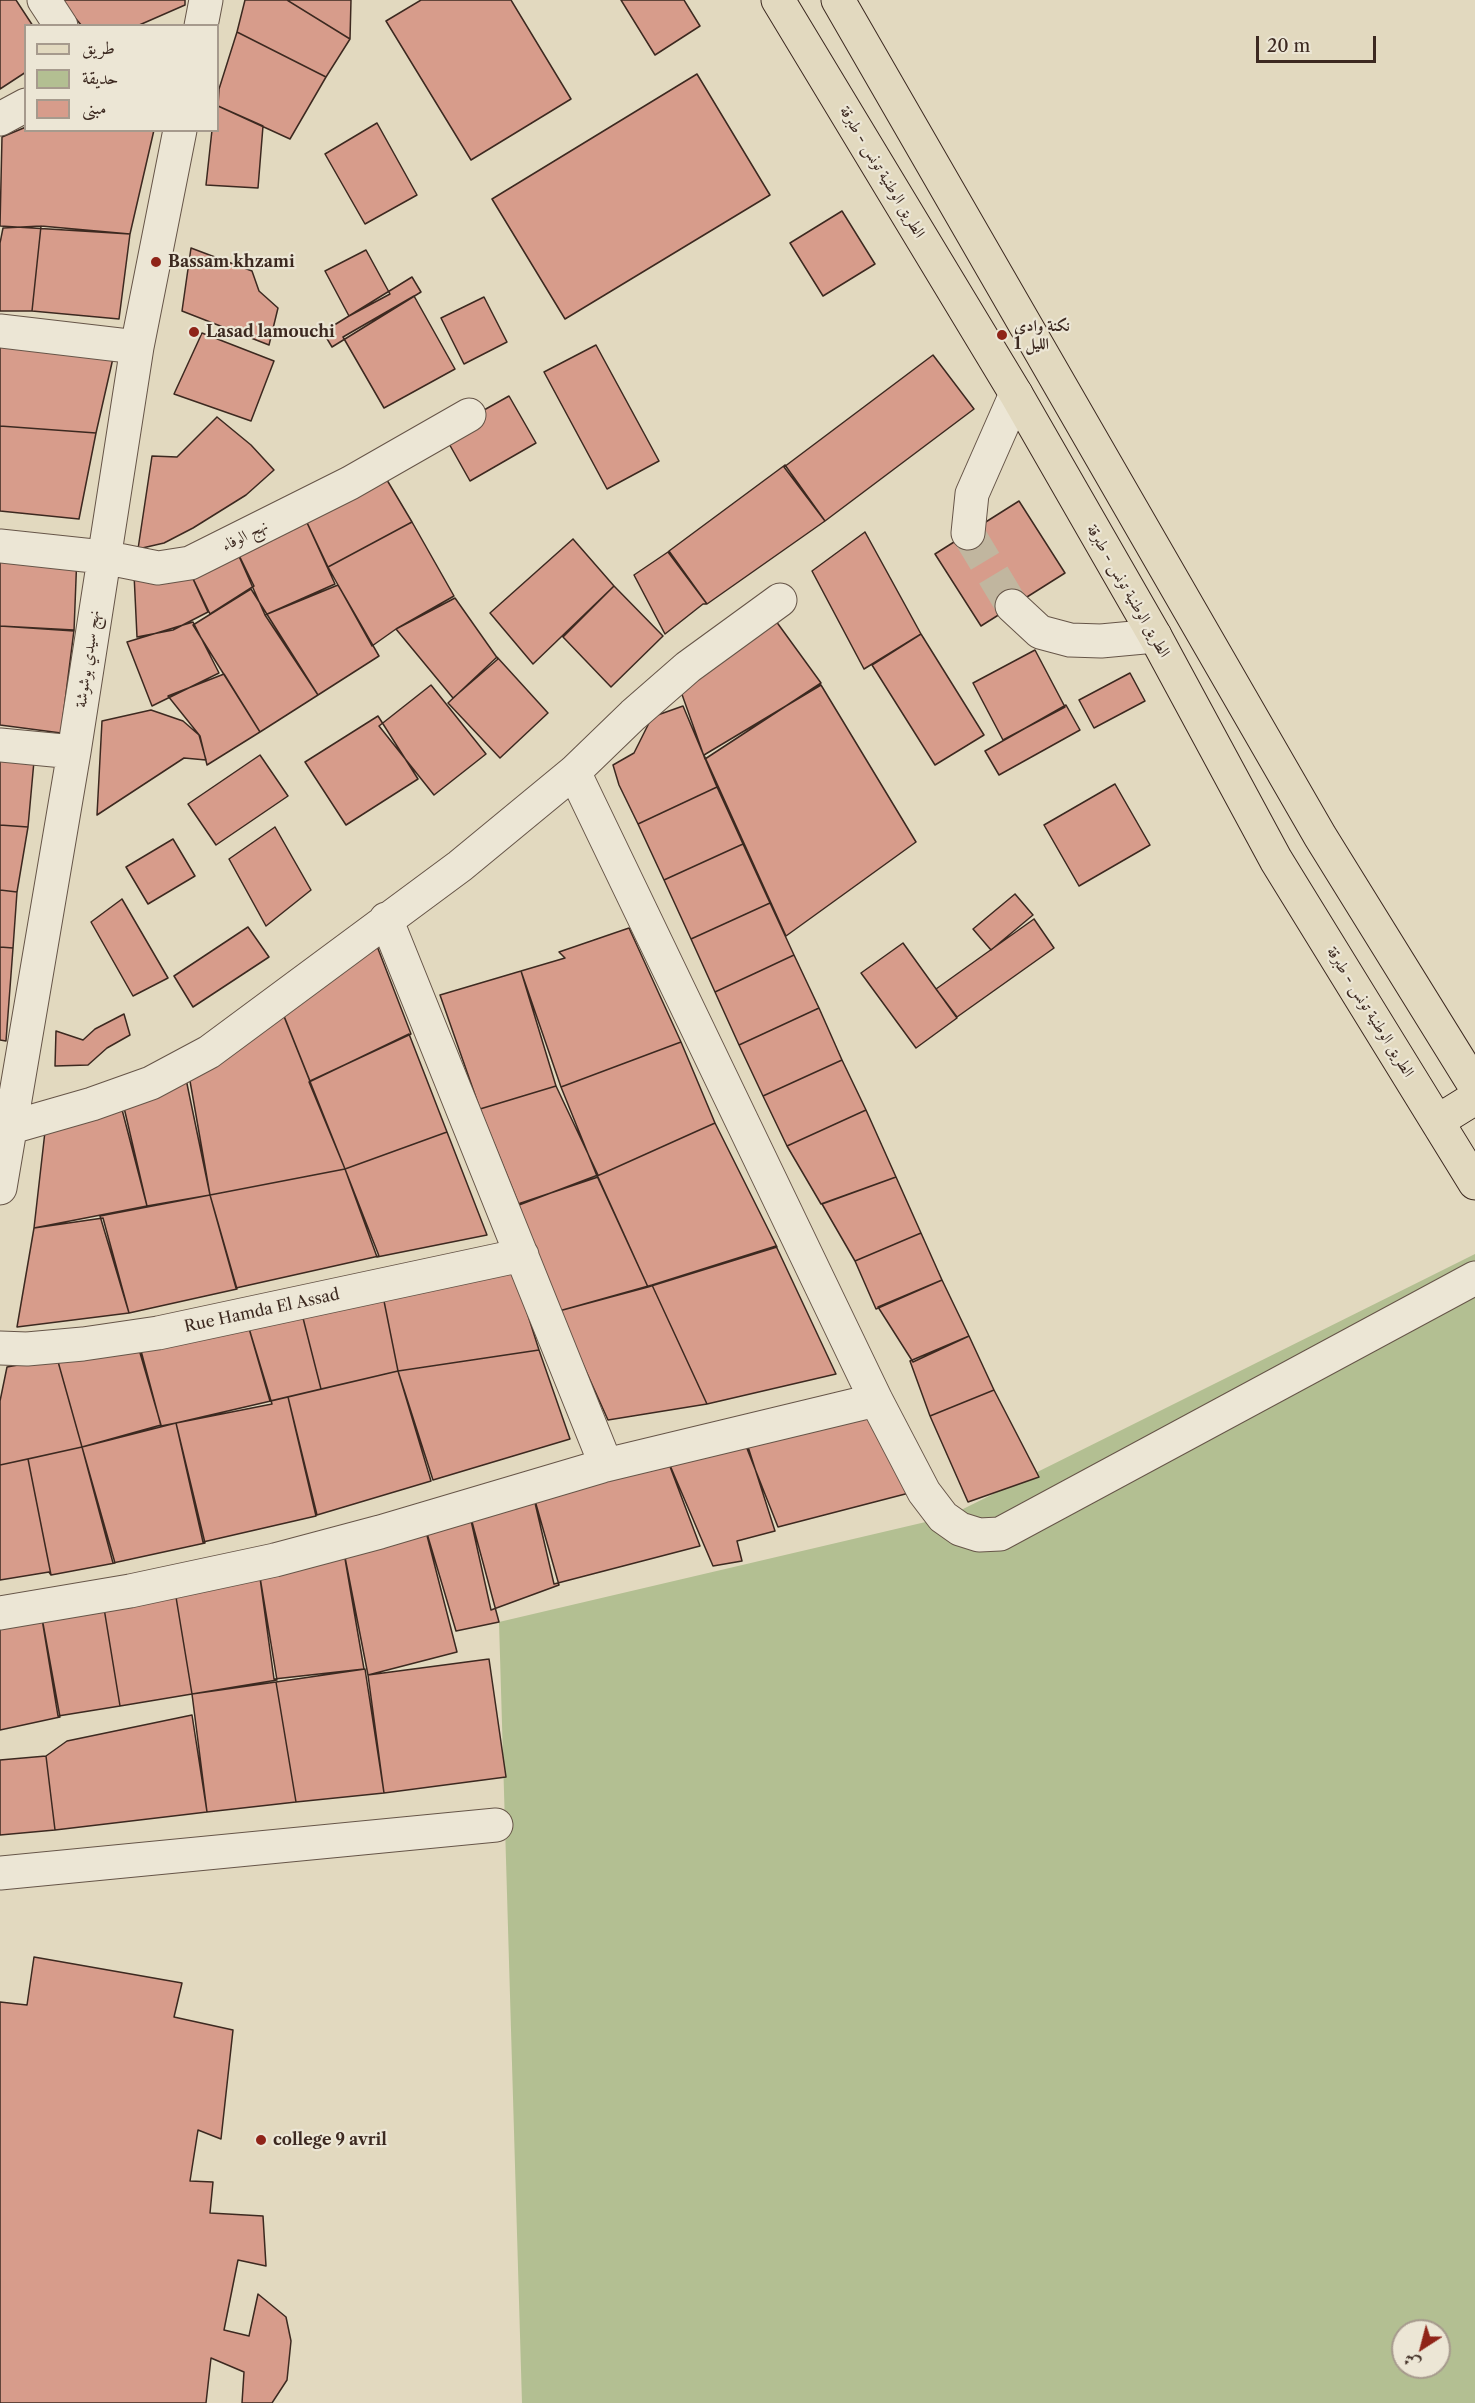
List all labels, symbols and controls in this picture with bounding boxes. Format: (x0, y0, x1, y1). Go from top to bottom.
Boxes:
legend (24, 24, 219, 132)
scale bar (1259, 24, 1379, 62)
text: 20 m (1267, 35, 1310, 57)
text: طريق (82, 37, 115, 59)
text: حديقة (82, 67, 118, 89)
text: مبنى (82, 97, 107, 119)
street label: الطريق الوطنية تونس - طبرقة (835, 103, 929, 241)
place label: Bassam khzami (168, 252, 295, 272)
marker: Bassam khzami (149, 255, 163, 269)
place label: نكنة وادى الليل 1 (1014, 316, 1070, 354)
place label: Lasad lamouchi (206, 322, 335, 342)
marker: Lasad lamouchi (187, 325, 201, 339)
marker: نكنة وادى الليل 1 (995, 328, 1009, 342)
street label: نهج الوفاء (219, 516, 271, 556)
street label: الطريق الوطنية تونس - طبرقة (1082, 521, 1174, 661)
street label: نهج سيدي بوشوشة (72, 609, 104, 709)
street label: الطريق الوطنية تونس - طبرقة (1322, 943, 1418, 1081)
street label: Rue Hamda El Assad (183, 1285, 341, 1337)
place label: college 9 avril (273, 2130, 387, 2150)
marker: college 9 avril (254, 2133, 268, 2147)
north arrow (1391, 2319, 1451, 2379)
text: ش (1399, 2349, 1424, 2375)

